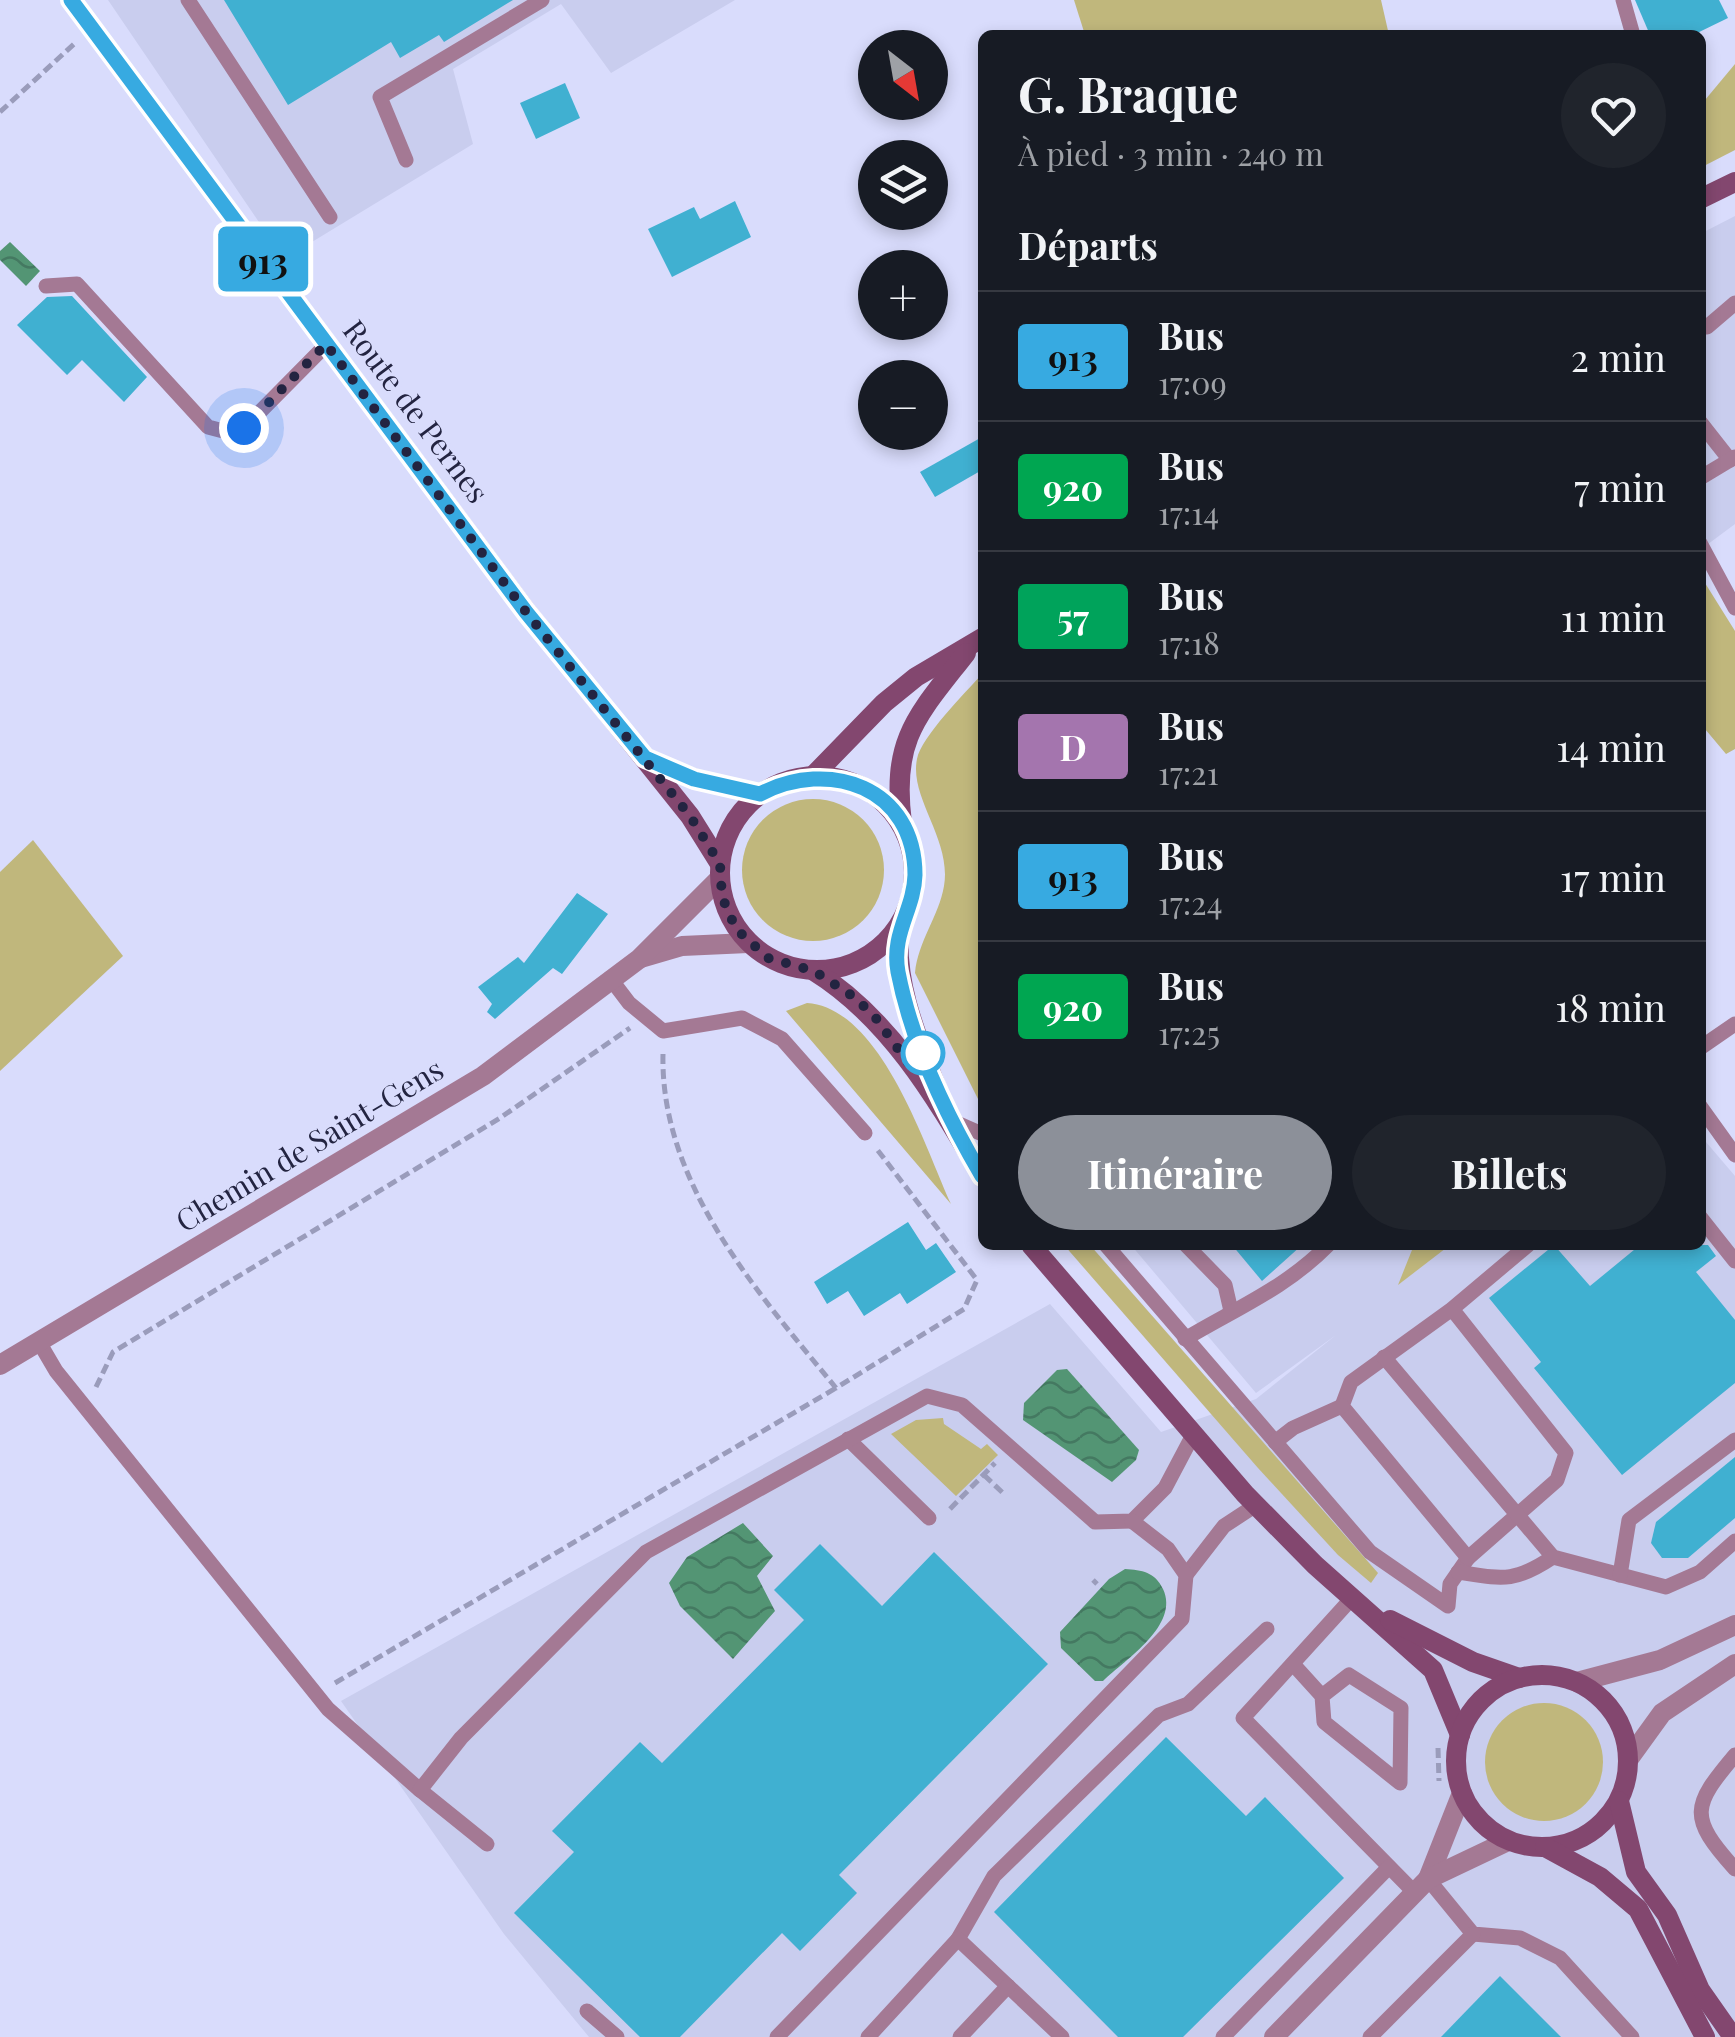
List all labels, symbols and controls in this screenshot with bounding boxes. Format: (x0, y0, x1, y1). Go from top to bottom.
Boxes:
north arrow (858, 30, 948, 120)
map controls (858, 30, 948, 450)
text: G. Braque (1018, 61, 1238, 125)
button: heart (1561, 63, 1666, 168)
text: À pied · 3 min · 240 m (1018, 131, 1324, 174)
button: layers (858, 140, 948, 230)
text: Départs (1018, 219, 1158, 270)
line badge: 913 (206, 226, 320, 292)
text: 913 (238, 236, 288, 283)
button: + (858, 250, 948, 340)
text: Bus (1158, 309, 1224, 360)
street label: Route de Pernes (335, 311, 498, 510)
text: 2 min (1571, 331, 1666, 382)
text: 913 (1048, 333, 1098, 380)
button: − (858, 360, 948, 450)
text: 17:09 (1158, 360, 1227, 403)
your location (219, 403, 269, 453)
text: Bus (1158, 439, 1224, 490)
text: 7 min (1574, 461, 1666, 512)
text: 920 (1043, 463, 1103, 510)
text: 17:14 (1158, 490, 1219, 533)
text: Bus (1158, 569, 1224, 620)
text: 11 min (1561, 591, 1666, 642)
text: 57 (1057, 593, 1089, 640)
text: 17:18 (1158, 620, 1220, 663)
text: Bus (1158, 699, 1224, 750)
text: 14 min (1556, 721, 1666, 772)
text: D (1059, 723, 1087, 770)
text: 17:21 (1158, 750, 1219, 793)
text: Bus (1158, 829, 1224, 880)
text: 17 min (1560, 851, 1666, 902)
text: 913 (1048, 853, 1098, 900)
text: 17:24 (1158, 880, 1222, 923)
text: Bus (1158, 959, 1224, 1010)
text: 18 min (1555, 981, 1666, 1032)
text: 920 (1043, 983, 1103, 1030)
text: 17:25 (1158, 1010, 1220, 1053)
unlabelled marker (902, 1032, 944, 1074)
street label: Chemin de Saint-Gens (168, 1049, 450, 1240)
button: Itinéraire (1018, 1115, 1332, 1230)
button: Billets (1352, 1115, 1666, 1230)

